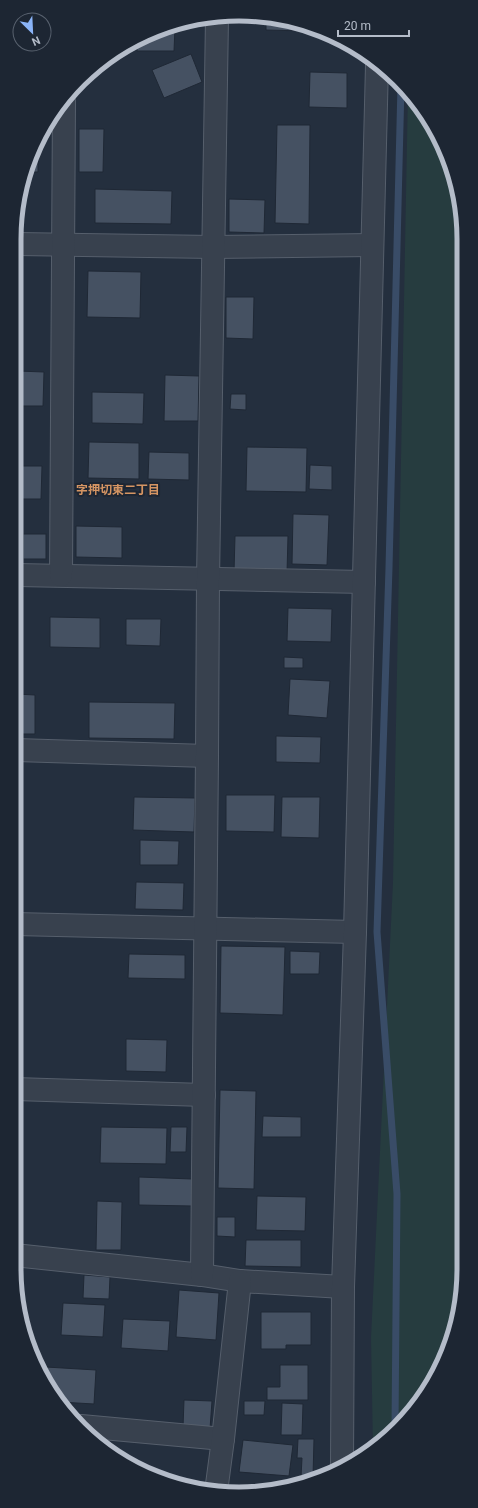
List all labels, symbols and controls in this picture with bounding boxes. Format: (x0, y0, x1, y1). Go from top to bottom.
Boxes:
north arrow (12, 12, 52, 52)
scale bar (338, 12, 409, 38)
text: 20 m (344, 19, 371, 33)
text: N (29, 33, 42, 48)
district label: 字押切東二丁目 (76, 483, 160, 497)

